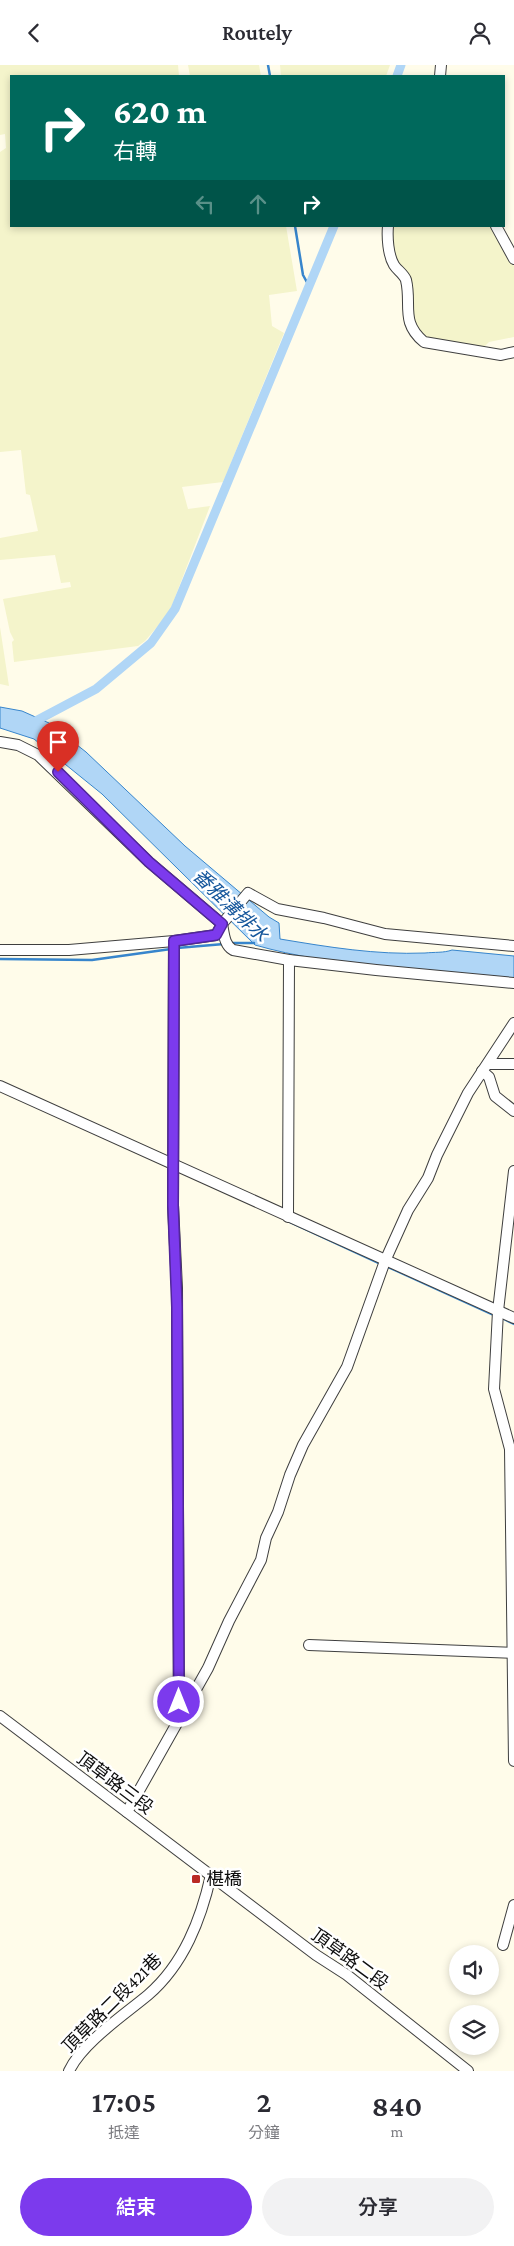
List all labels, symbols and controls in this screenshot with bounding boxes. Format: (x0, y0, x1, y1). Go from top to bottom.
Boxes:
icon: back (20, 19, 48, 47)
icon: person (466, 19, 494, 47)
text: Routely (222, 20, 292, 45)
text: 620 m (113, 92, 207, 131)
icon: right (30, 95, 95, 160)
text: 右轉 (113, 139, 157, 164)
icon: left (191, 190, 219, 218)
icon: ahead (244, 190, 272, 218)
icon: right (297, 190, 325, 218)
pin (37, 721, 79, 772)
icon: arrive (44, 728, 72, 756)
water label: 番雅溝排水 (189, 865, 273, 947)
position arrow (152, 1675, 204, 1727)
street label: 頂草路三段 (73, 1748, 157, 1818)
place label: 椹橋 (206, 1869, 242, 1889)
marker: 椹橋 (190, 1873, 202, 1885)
street label: 頂草路二段 (308, 1924, 392, 1994)
map controls (449, 1945, 499, 2055)
button: sound (449, 1945, 499, 1995)
street label: 頂草路二段421巷 (58, 1949, 166, 2057)
button: layers (449, 2005, 499, 2055)
text: 17:05 (92, 2085, 156, 2118)
text: 2 (257, 2085, 271, 2118)
text: 840 (372, 2089, 422, 2122)
text: m (391, 2123, 403, 2140)
text: 抵達 (108, 2124, 140, 2141)
text: 分鐘 (248, 2124, 280, 2141)
button: 結束 (20, 2178, 252, 2236)
button: 分享 (262, 2178, 494, 2236)

